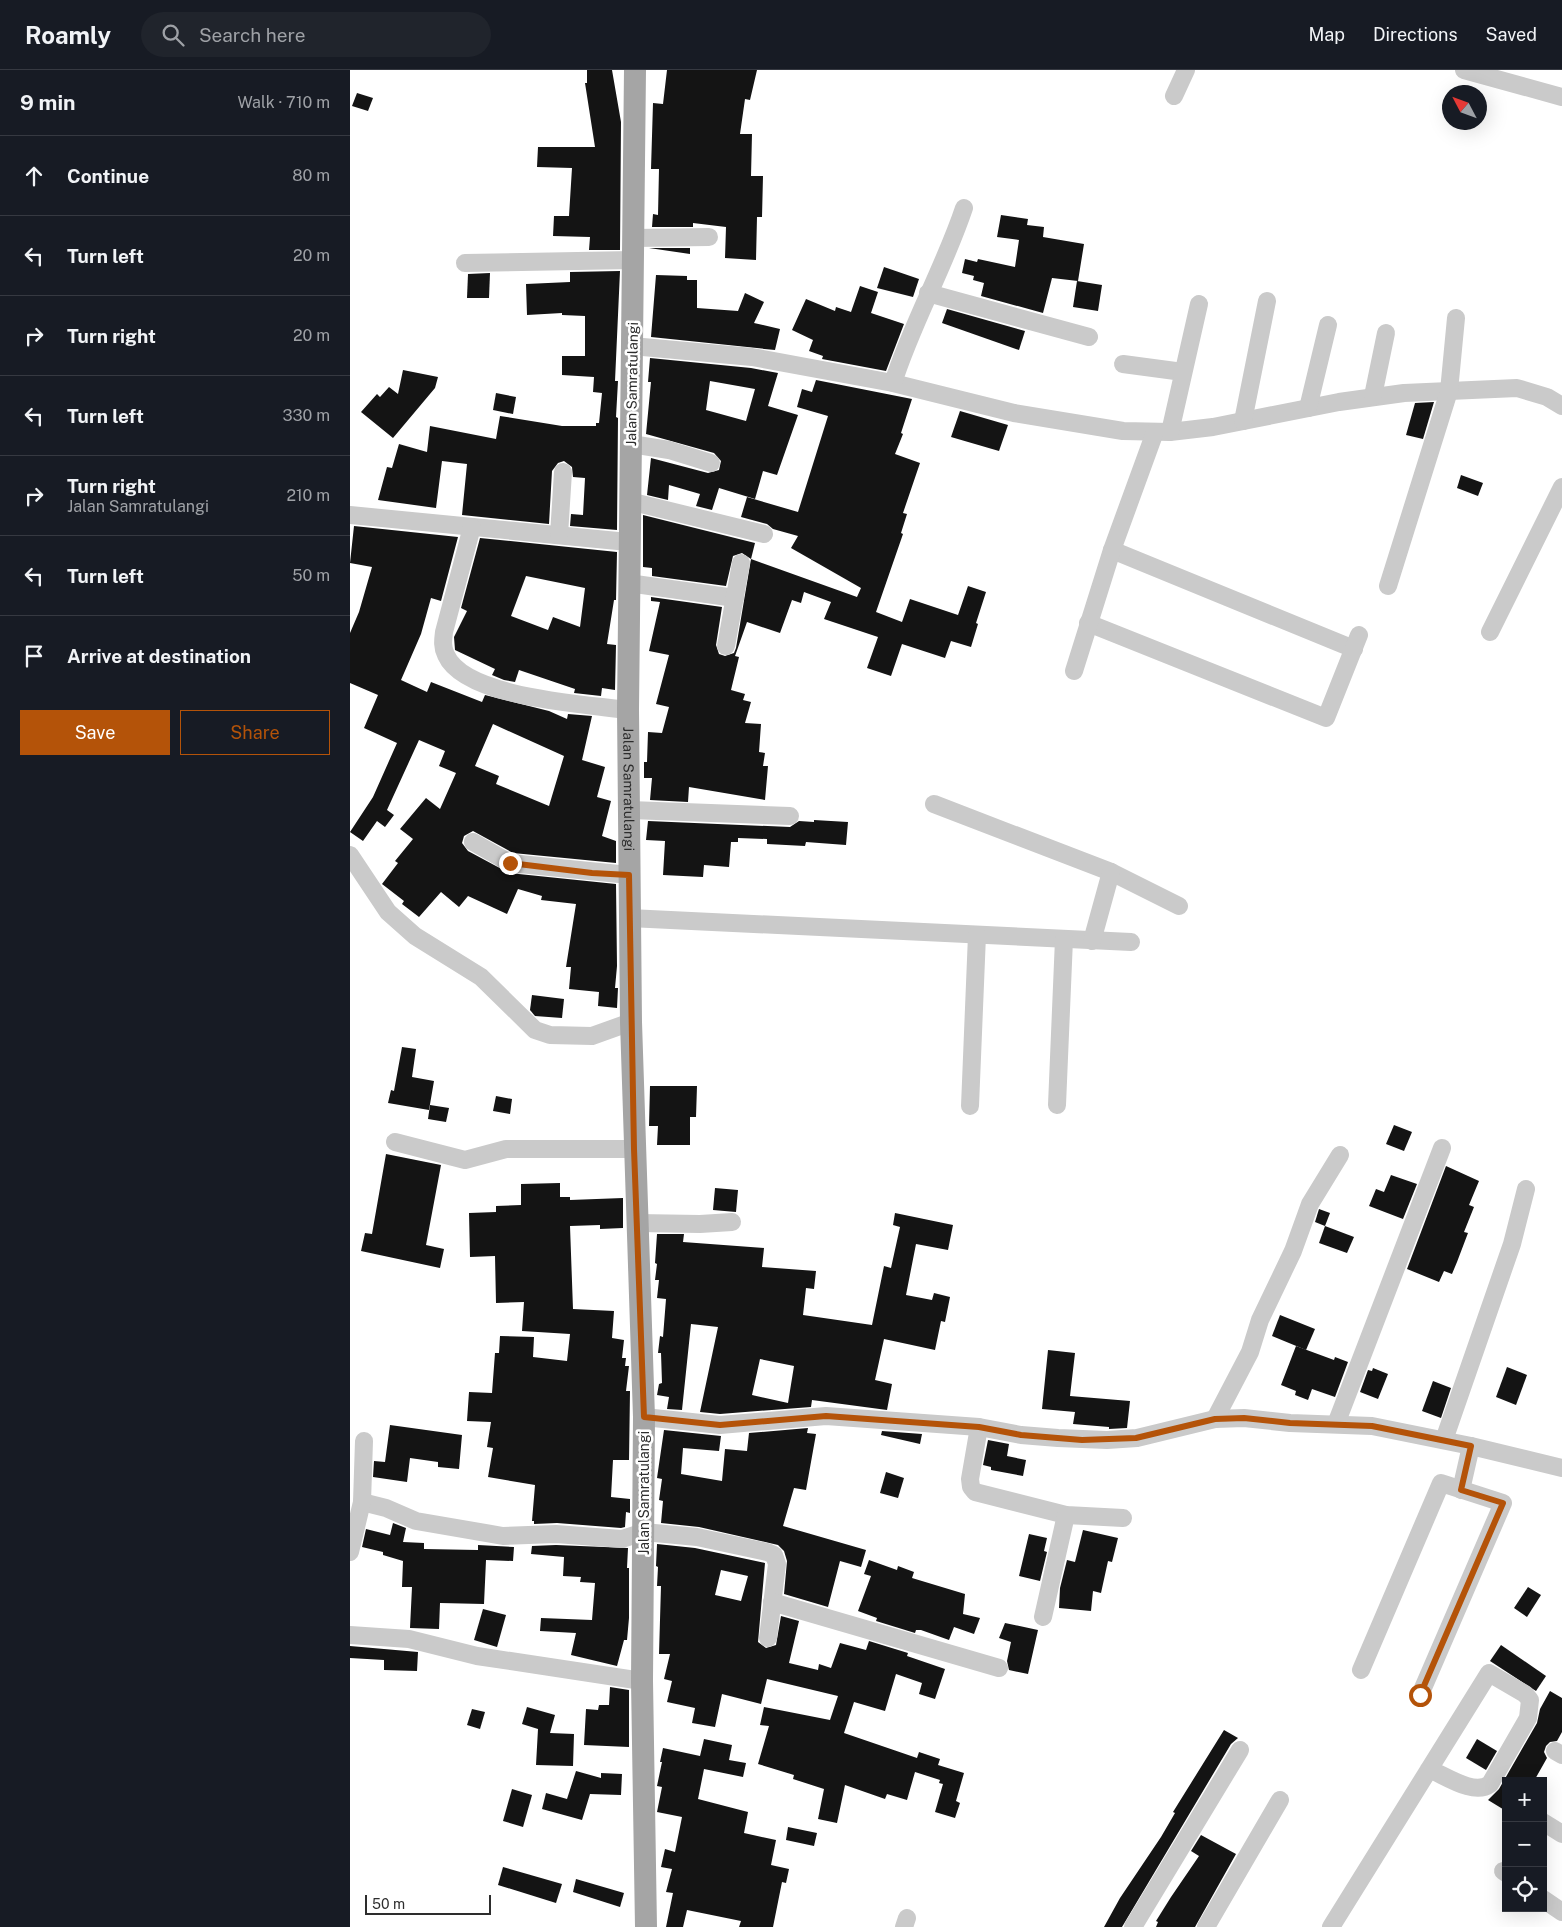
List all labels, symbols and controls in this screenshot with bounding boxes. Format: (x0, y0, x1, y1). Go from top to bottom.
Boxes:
search box (141, 12, 491, 57)
text: Roamly (25, 21, 111, 49)
icon: search (159, 21, 187, 49)
text: Search here (199, 24, 306, 46)
text: Map (1308, 24, 1345, 45)
text: Directions (1373, 24, 1458, 45)
text: Saved (1486, 24, 1537, 45)
north arrow (1442, 85, 1487, 130)
text: 9 min (20, 90, 76, 115)
text: Walk · 710 m (238, 93, 330, 112)
icon: ahead (20, 162, 48, 190)
text: Continue (67, 165, 149, 187)
text: 80 m (292, 166, 330, 185)
icon: left (20, 242, 48, 270)
text: Turn left (67, 245, 144, 267)
text: 20 m (293, 246, 330, 265)
icon: right (20, 322, 48, 350)
street label: Jalan Samratulangi (623, 322, 641, 446)
text: Turn right (67, 325, 156, 347)
text: 20 m (293, 326, 330, 345)
icon: left (20, 402, 48, 430)
text: Turn left (67, 405, 144, 427)
text: 330 m (283, 406, 330, 425)
text: Turn right (67, 475, 156, 497)
icon: right (20, 482, 48, 510)
text: 210 m (286, 486, 330, 505)
text: Jalan Samratulangi (67, 497, 209, 516)
icon: left (20, 562, 48, 590)
text: Turn left (67, 565, 144, 587)
text: 50 m (292, 566, 330, 585)
icon: arrive (20, 642, 48, 670)
text: Arrive at destination (67, 645, 251, 667)
button: Save (20, 710, 170, 755)
button: Share (180, 710, 330, 755)
street label: Jalan Samratulangi (620, 727, 637, 851)
route end (499, 852, 522, 875)
street label: Jalan Samratulangi (636, 1431, 652, 1555)
route start (1409, 1684, 1432, 1707)
map controls (1502, 1777, 1547, 1912)
button: + (1502, 1777, 1547, 1822)
button: − (1502, 1822, 1547, 1867)
button: locate (1502, 1867, 1547, 1912)
scale bar (365, 1892, 491, 1915)
text: 50 m (372, 1896, 405, 1912)

